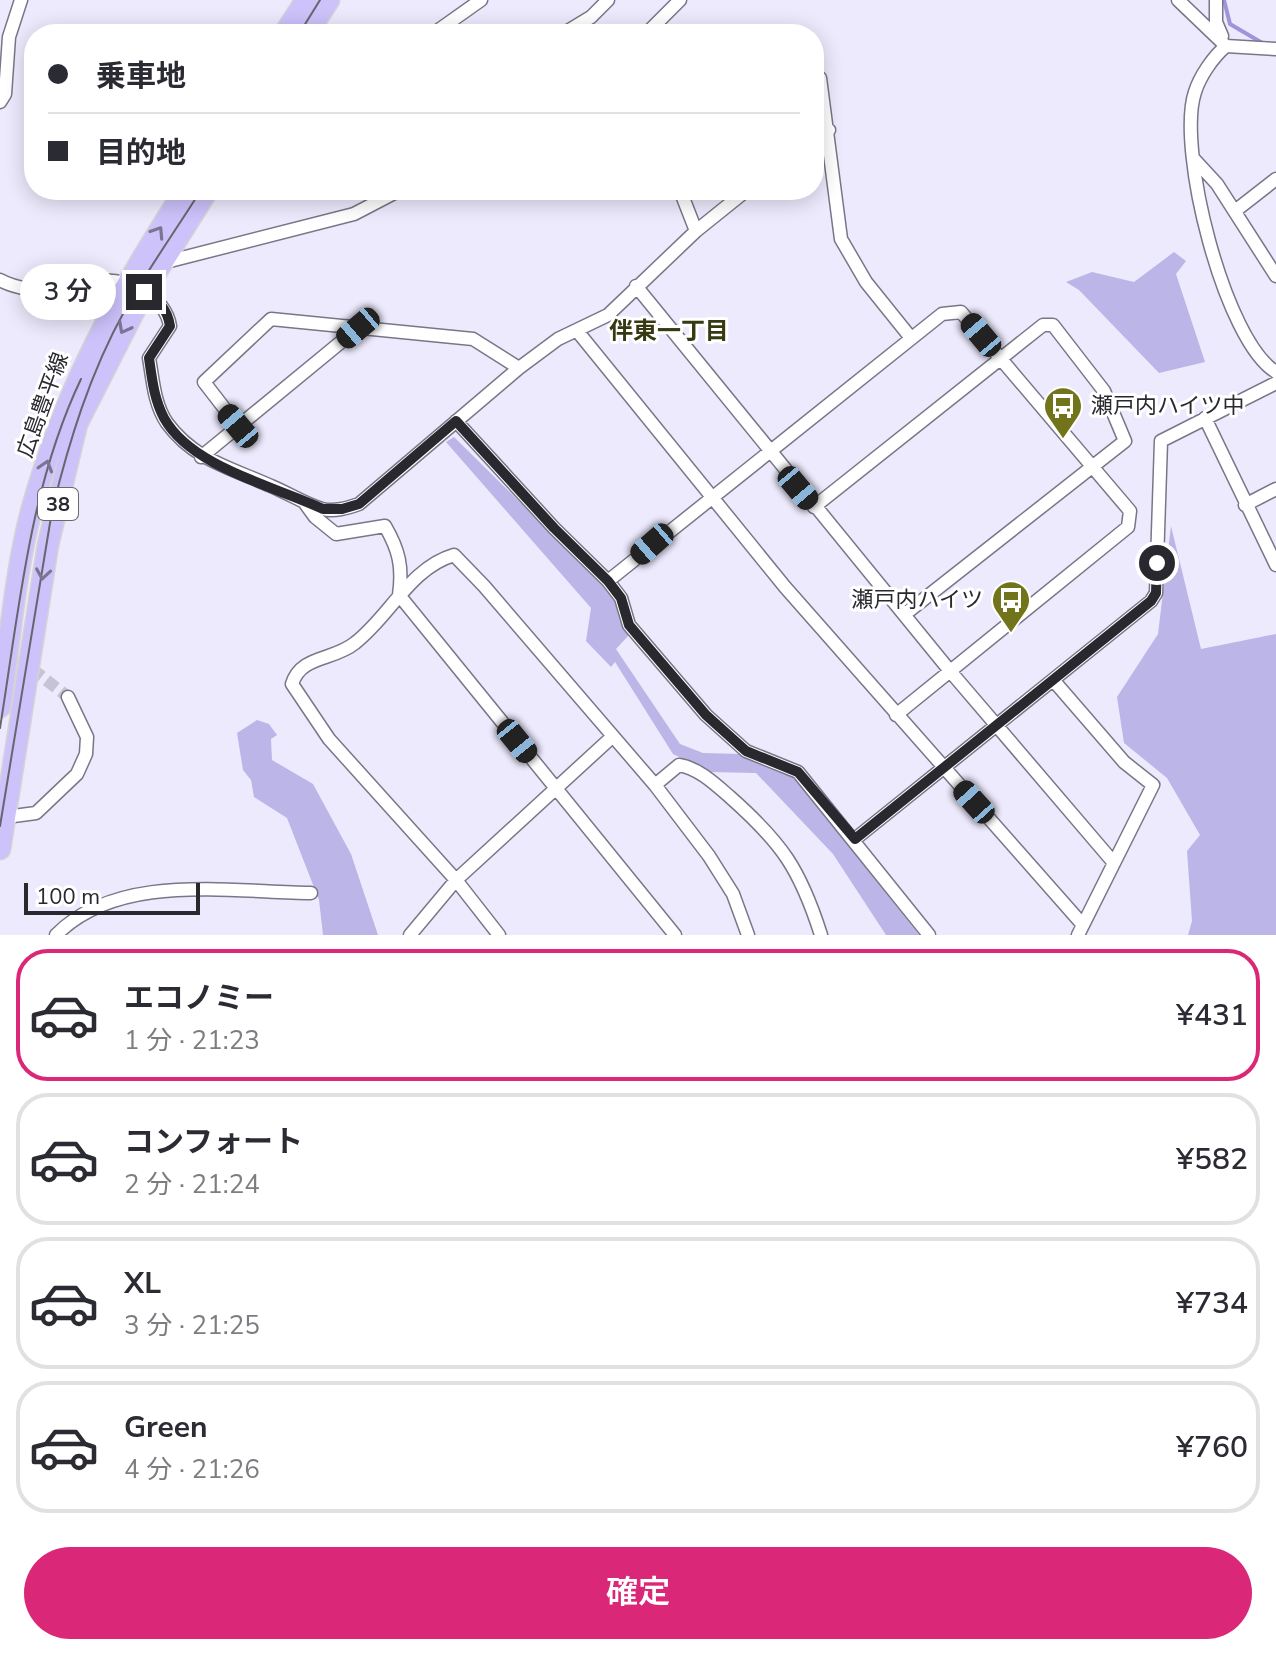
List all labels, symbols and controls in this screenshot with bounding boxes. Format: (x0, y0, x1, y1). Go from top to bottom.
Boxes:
text: 乗車地 (96, 56, 186, 97)
text: 目的地 (96, 133, 186, 174)
one-way arrow (148, 226, 163, 241)
callout: 3 分 (20, 264, 116, 320)
text: 3 分 (44, 274, 92, 309)
route end (126, 274, 162, 310)
car (332, 303, 384, 353)
car (956, 309, 1006, 361)
district label: 伴東一丁目 (609, 315, 729, 347)
one-way arrow (118, 320, 134, 334)
street label: 広島豊平線 (10, 348, 76, 462)
bus stop icon: 瀬戸内ハイツ中 (1042, 385, 1084, 440)
place label: 瀬戸内ハイツ中 (1091, 391, 1245, 421)
car (213, 400, 263, 452)
one-way arrow (36, 459, 52, 473)
car (773, 462, 823, 514)
road number: 38 (38, 488, 78, 520)
car (626, 519, 678, 569)
route start (1139, 545, 1175, 581)
one-way arrow (35, 567, 52, 580)
bus stop icon: 瀬戸内ハイツ (990, 579, 1032, 634)
place label: 瀬戸内ハイツ (851, 585, 983, 615)
car (493, 715, 541, 767)
car (949, 776, 999, 828)
scale bar (24, 879, 200, 915)
text: 100 m (36, 882, 100, 912)
text: エコノミー (124, 978, 274, 1019)
icon: car (28, 979, 100, 1051)
text: ¥431 (1176, 995, 1248, 1036)
text: 1 分 · 21:23 (124, 1023, 260, 1058)
text: コンフォート (124, 1122, 303, 1163)
icon: car (28, 1123, 100, 1195)
text: ¥582 (1176, 1139, 1248, 1180)
text: 2 分 · 21:24 (124, 1167, 260, 1202)
text: XL (124, 1263, 161, 1304)
icon: car (28, 1267, 100, 1339)
text: ¥734 (1176, 1283, 1248, 1324)
text: 3 分 · 21:25 (124, 1308, 260, 1343)
text: Green (124, 1407, 208, 1448)
icon: car (28, 1411, 100, 1483)
text: ¥760 (1176, 1427, 1248, 1468)
text: 4 分 · 21:26 (124, 1452, 260, 1487)
button: 確定 (24, 1547, 1252, 1639)

